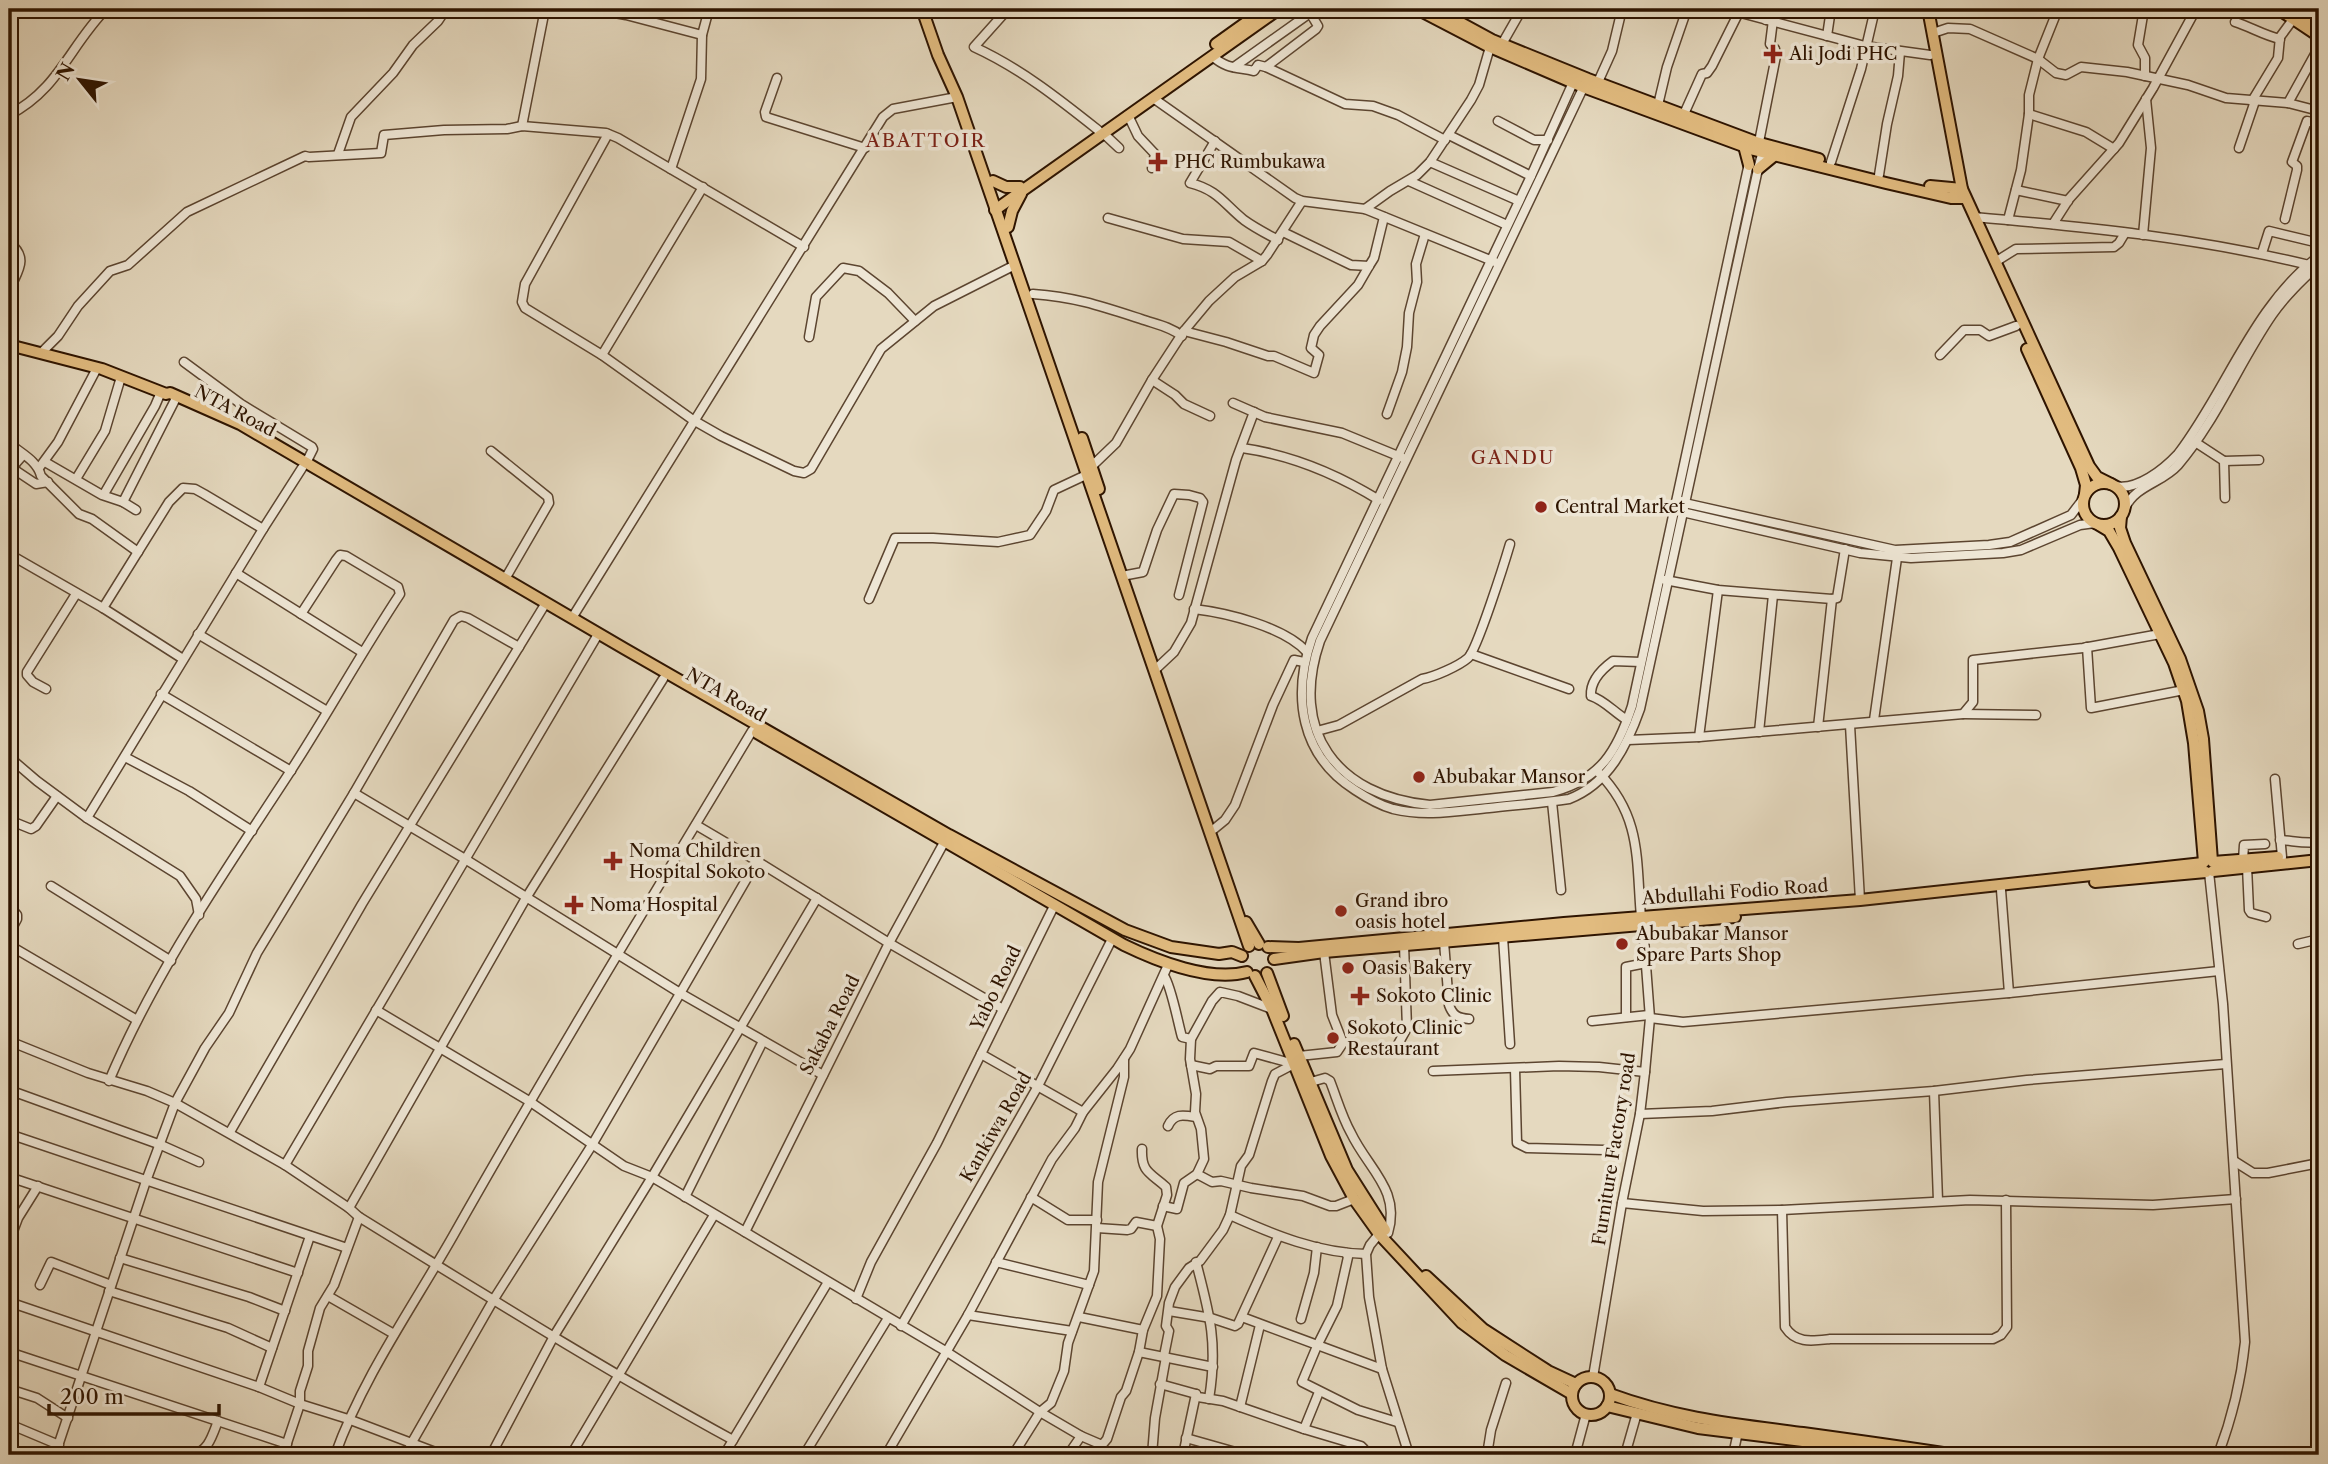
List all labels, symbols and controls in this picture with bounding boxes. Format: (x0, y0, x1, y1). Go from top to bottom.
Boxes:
place label: Ali Jodi PHC (1788, 43, 1897, 65)
marker: Ali Jodi PHC (1763, 44, 1783, 64)
north arrow (46, 46, 116, 116)
text: N (52, 59, 80, 85)
district label: ABATTOIR (865, 129, 986, 152)
place label: PHC Rumbukawa (1174, 151, 1326, 173)
marker: PHC Rumbukawa (1148, 152, 1168, 172)
street label: NTA Road (191, 380, 279, 442)
district label: GANDU (1471, 446, 1555, 469)
place label: Central Market (1555, 496, 1686, 518)
marker: Central Market (1533, 499, 1549, 515)
street label: NTA Road (682, 663, 770, 727)
place label: Abubakar Mansor (1432, 766, 1586, 788)
marker: Abubakar Mansor (1411, 769, 1427, 785)
place label: Noma Children Hospital Sokoto (629, 840, 765, 883)
marker: Noma Children Hospital Sokoto (603, 851, 623, 871)
street label: Abdullahi Fodio Road (1640, 875, 1829, 910)
place label: Grand ibro oasis hotel (1355, 890, 1448, 933)
place label: Noma Hospital (590, 894, 718, 916)
marker: Noma Hospital (564, 895, 584, 915)
marker: Grand ibro oasis hotel (1333, 903, 1349, 919)
place label: Abubakar Mansor Spare Parts Shop (1635, 923, 1789, 966)
marker: Abubakar Mansor Spare Parts Shop (1614, 936, 1630, 952)
street label: Yabo Road (966, 942, 1026, 1035)
place label: Oasis Bakery (1362, 957, 1473, 979)
marker: Oasis Bakery (1340, 960, 1356, 976)
street label: Sakaba Road (795, 971, 865, 1079)
place label: Sokoto Clinic (1376, 985, 1492, 1007)
marker: Sokoto Clinic (1350, 986, 1370, 1006)
place label: Sokoto Clinic Restaurant (1347, 1017, 1463, 1060)
marker: Sokoto Clinic Restaurant (1325, 1030, 1341, 1046)
street label: Furniture Factory road (1588, 1051, 1640, 1247)
street label: Kankiwa Road (956, 1068, 1036, 1186)
scale bar (49, 1373, 219, 1417)
text: 200 m (60, 1384, 124, 1409)

